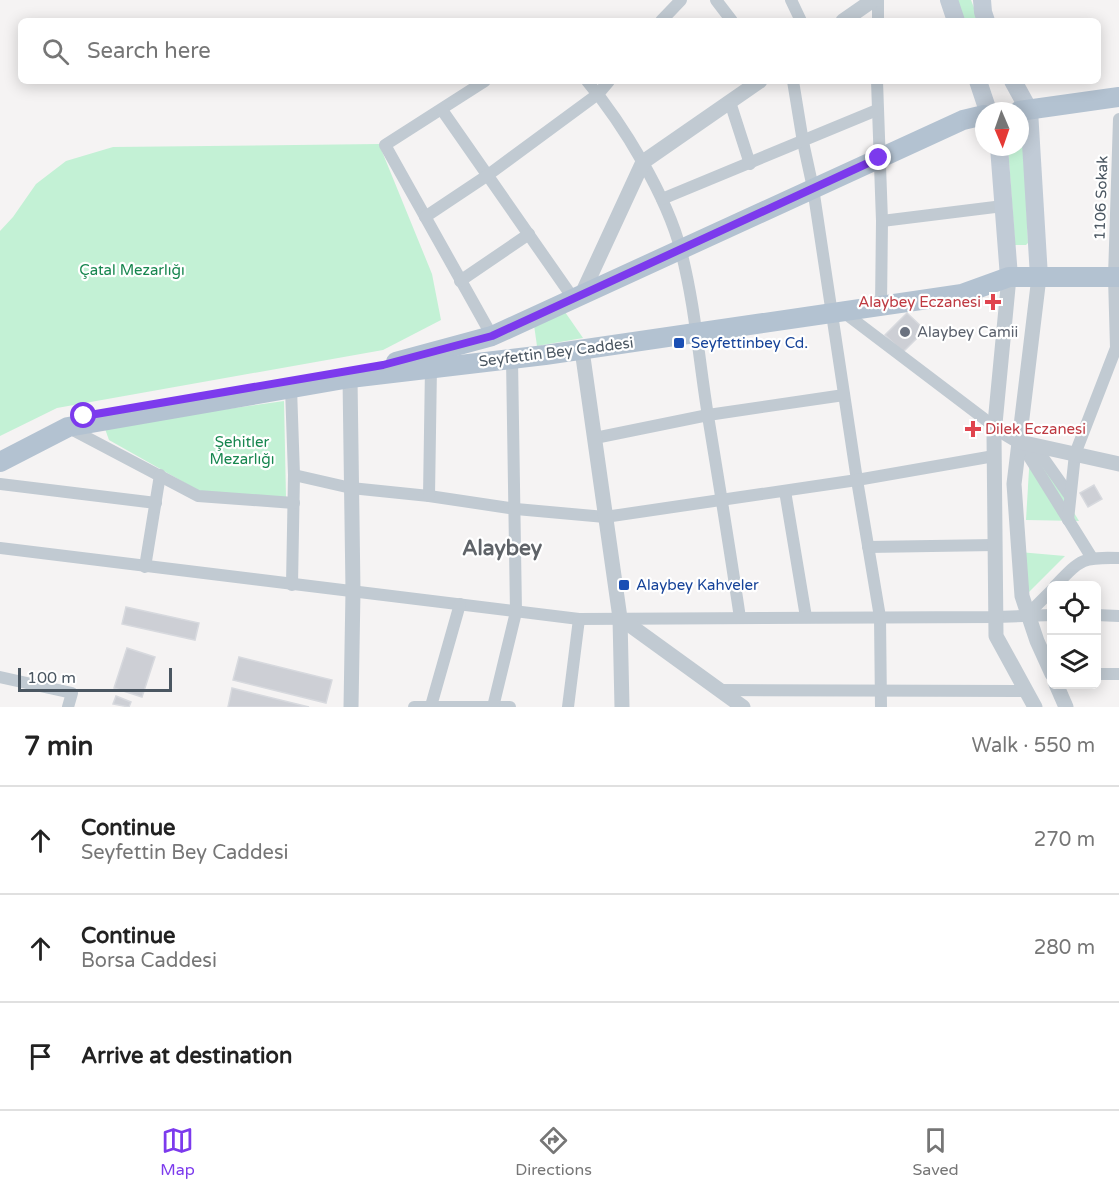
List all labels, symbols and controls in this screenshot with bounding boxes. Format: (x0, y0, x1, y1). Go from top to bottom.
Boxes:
search box (18, 18, 1101, 84)
icon: search (39, 35, 72, 68)
text: Search here (87, 38, 211, 64)
north arrow (975, 102, 1029, 156)
route end (865, 144, 891, 170)
street label: 1106 Sokak (1091, 155, 1111, 241)
park label: Çatal Mezarlığı (79, 261, 185, 279)
place label: Alaybey Eczanesi (858, 293, 981, 311)
marker: Alaybey Eczanesi (986, 295, 1000, 309)
place label: Alaybey Camii (917, 323, 1018, 341)
marker: Alaybey Camii (898, 325, 912, 339)
street label: Seyfettin Bey Caddesi (478, 334, 634, 370)
place label: Seyfettinbey Cd. (691, 334, 808, 352)
marker: Seyfettinbey Cd. (672, 336, 686, 350)
route start (70, 402, 96, 428)
place label: Dilek Eczanesi (985, 420, 1086, 438)
marker: Dilek Eczanesi (966, 422, 980, 436)
park label: Şehitler Mezarlığı (209, 433, 275, 468)
district label: Alaybey (462, 536, 543, 561)
place label: Alaybey Kahveler (636, 576, 759, 594)
marker: Alaybey Kahveler (617, 578, 631, 592)
map controls (1047, 581, 1101, 689)
button: locate (1047, 581, 1101, 635)
button: layers (1047, 635, 1101, 689)
scale bar (18, 665, 172, 692)
text: 100 m (27, 668, 76, 688)
text: 7 min (24, 731, 93, 762)
text: Walk · 550 m (972, 734, 1095, 758)
text: Continue (81, 815, 176, 841)
icon: ahead (24, 824, 57, 857)
text: 270 m (1034, 828, 1095, 852)
text: Seyfettin Bey Caddesi (81, 841, 289, 865)
text: Continue (81, 923, 176, 949)
icon: ahead (24, 932, 57, 965)
text: 280 m (1034, 936, 1095, 960)
text: Borsa Caddesi (81, 949, 217, 973)
icon: arrive (24, 1040, 57, 1073)
text: Arrive at destination (81, 1043, 292, 1069)
tab: Map (160, 1124, 195, 1180)
tab: Directions (515, 1124, 592, 1180)
tab: Saved (912, 1124, 959, 1180)

